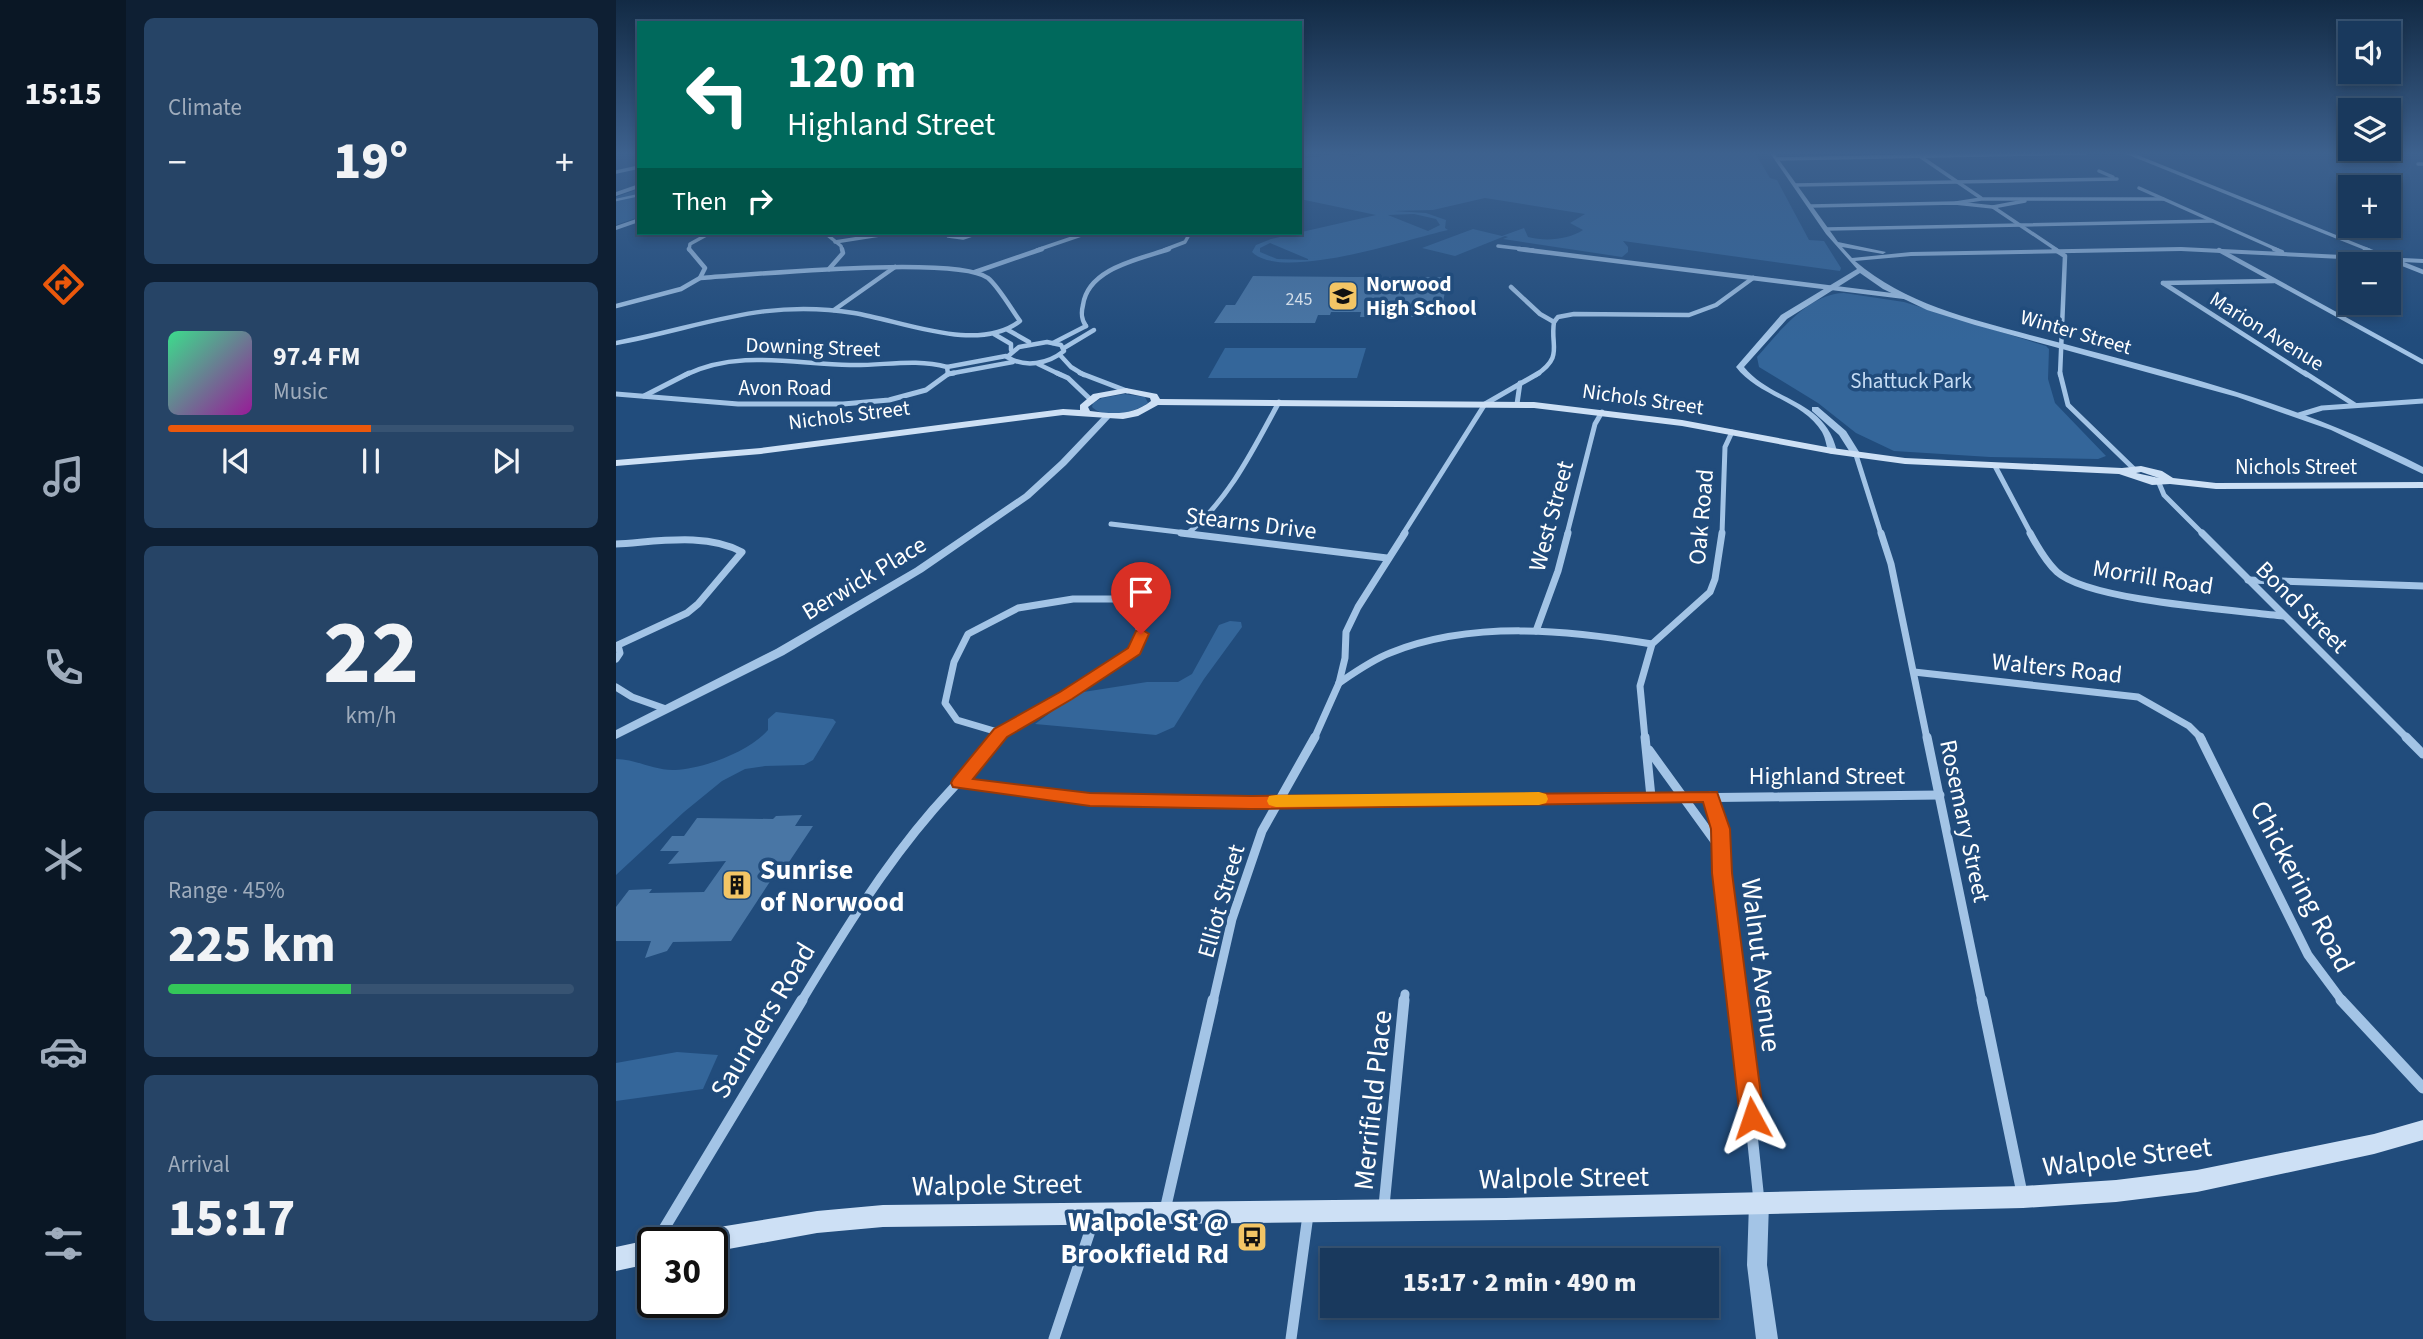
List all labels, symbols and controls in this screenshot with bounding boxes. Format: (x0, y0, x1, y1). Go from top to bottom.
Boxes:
map controls (2338, 21, 2401, 315)
button: sound (2338, 21, 2401, 84)
text: 120 m (787, 37, 916, 107)
icon: left (672, 49, 763, 140)
text: 15:15 (24, 71, 102, 117)
text: Climate (168, 91, 242, 124)
button: layers (2338, 98, 2401, 161)
text: Highland Street (787, 102, 995, 148)
text: 19° (334, 125, 408, 199)
text: − (168, 136, 187, 190)
text: + (555, 136, 574, 190)
button: + (2338, 175, 2401, 238)
icon: right (741, 182, 779, 220)
text: Then (672, 183, 727, 220)
button: − (2338, 252, 2401, 315)
icon: directions (39, 260, 88, 309)
place label: Norwood High School (1366, 269, 1476, 323)
school or university icon: Norwood High School (1326, 279, 1360, 313)
street label: Marion Avenue (2204, 284, 2330, 378)
house number: 245 (1286, 287, 1312, 312)
street label: Winter Street (2017, 302, 2135, 362)
street label: Downing Street (745, 330, 881, 364)
text: 97.4 FM (273, 338, 361, 375)
park label: Shattuck Park (1850, 366, 1972, 396)
street label: Avon Road (738, 373, 832, 403)
text: Music (273, 375, 328, 408)
street label: Nichols Street (1580, 376, 1706, 422)
street label: Nichols Street (787, 393, 911, 437)
icon: previous (217, 442, 255, 480)
icon: pause (352, 442, 390, 480)
icon: next (487, 442, 525, 480)
icon: music (39, 452, 88, 501)
street label: Nichols Street (2235, 452, 2357, 482)
street label: West Street (1520, 457, 1583, 575)
street label: Oak Road (1680, 468, 1723, 567)
street label: Stearns Drive (1183, 498, 1319, 549)
street label: Berwick Place (795, 527, 933, 629)
street label: Morrill Road (2090, 551, 2216, 604)
street label: Bond Street (2247, 553, 2356, 662)
pin (1111, 562, 1171, 634)
icon: arrive (1122, 573, 1160, 611)
text: 22 (323, 589, 419, 718)
icon: phone (39, 643, 88, 692)
street label: Walters Road (1990, 644, 2124, 693)
text: km/h (345, 699, 397, 732)
street label: Rosemary Street (1930, 737, 1999, 906)
street label: Highland Street (1749, 759, 1905, 794)
street label: Chickering Road (2240, 793, 2364, 980)
icon: climate (39, 835, 88, 884)
street label: Elliot Street (1189, 840, 1254, 962)
place label: Sunrise of Norwood (760, 850, 905, 922)
building icon: Sunrise of Norwood (720, 868, 754, 902)
text: Range · 45% (168, 874, 285, 907)
street label: Walnut Avenue (1731, 876, 1792, 1054)
text: 225 km (168, 908, 336, 982)
street label: Saunders Road (700, 935, 825, 1106)
street label: Merrifield Place (1344, 1008, 1402, 1192)
icon: car (39, 1027, 88, 1076)
position arrow (1715, 1081, 1789, 1155)
street label: Walpole Street (2040, 1127, 2215, 1187)
text: Arrival (168, 1148, 230, 1181)
street label: Walpole Street (1479, 1157, 1650, 1199)
street label: Walpole Street (912, 1164, 1083, 1206)
text: 15:17 (168, 1182, 295, 1256)
place label: Walpole St @ Brookfield Rd (1060, 1202, 1229, 1274)
icon: filters (39, 1219, 88, 1268)
bus stop icon: Walpole St @ Brookfield Rd (1235, 1220, 1269, 1254)
speed limit sign: 30 (637, 1227, 728, 1318)
text: 15:17 · 2 min · 490 m (1403, 1264, 1636, 1301)

